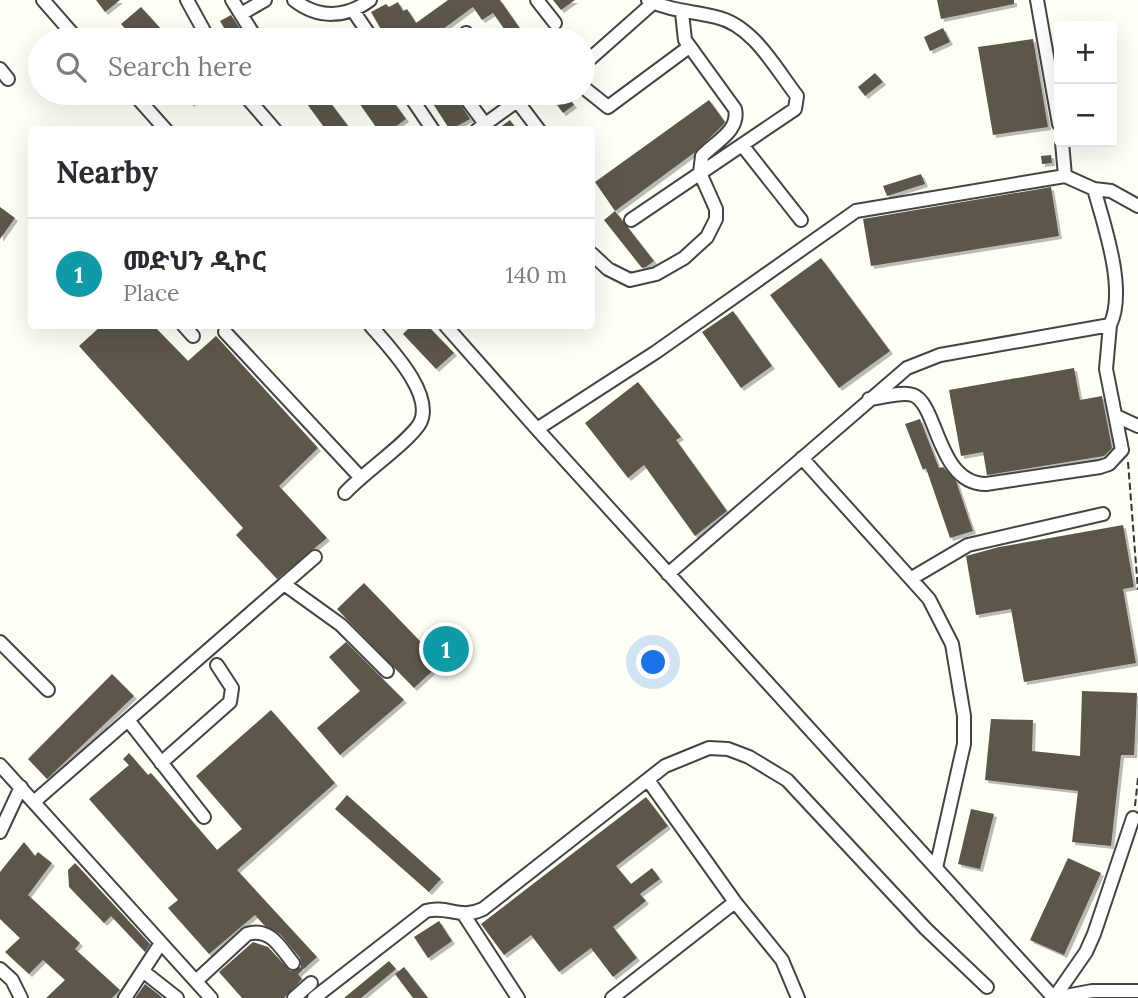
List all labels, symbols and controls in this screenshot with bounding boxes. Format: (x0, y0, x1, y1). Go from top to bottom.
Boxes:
map controls (1054, 21, 1117, 147)
button: + (1054, 21, 1117, 84)
search box (28, 28, 595, 105)
icon: search (52, 48, 90, 86)
text: Search here (108, 50, 252, 83)
button: − (1054, 84, 1117, 147)
text: Nearby (56, 153, 158, 191)
text: መድህን ዲኮር (123, 244, 266, 277)
text: 1 (74, 260, 84, 289)
text: 140 m (505, 260, 567, 289)
text: Place (123, 278, 180, 307)
pin: 1 (423, 623, 469, 675)
your location (636, 645, 670, 679)

